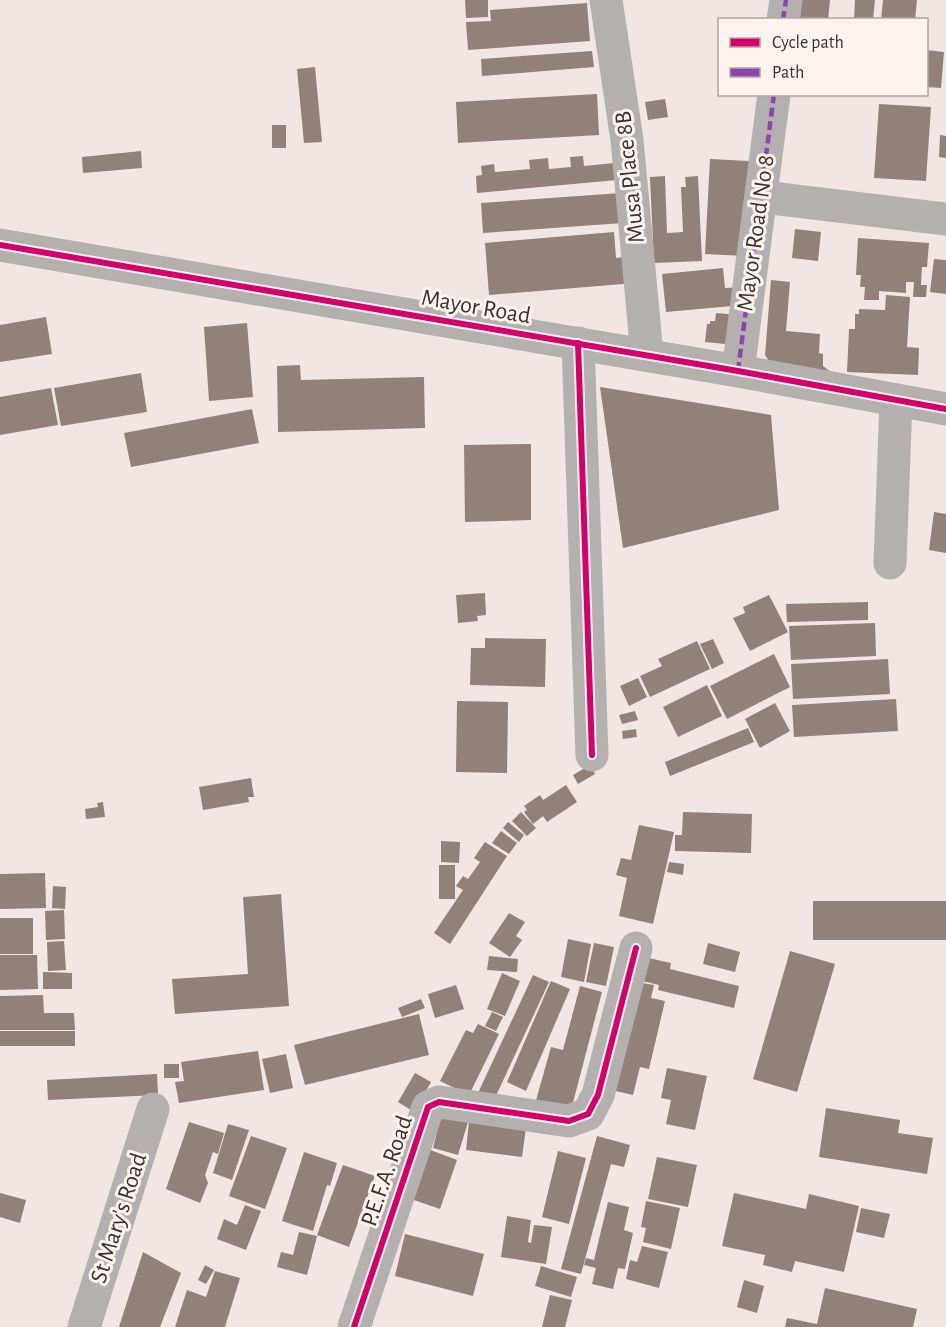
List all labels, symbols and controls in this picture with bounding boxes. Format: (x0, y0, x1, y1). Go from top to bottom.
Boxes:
legend (718, 18, 928, 96)
text: Cycle path (772, 34, 844, 52)
text: Path (772, 64, 804, 82)
street label: Musa Place 8B (611, 110, 649, 244)
street label: Mayor Road No 8 (733, 153, 779, 313)
street label: Mayor Road (420, 286, 532, 328)
street label: P.E.F.A. Road (357, 1113, 417, 1229)
street label: St Mary's Road (87, 1150, 151, 1286)

